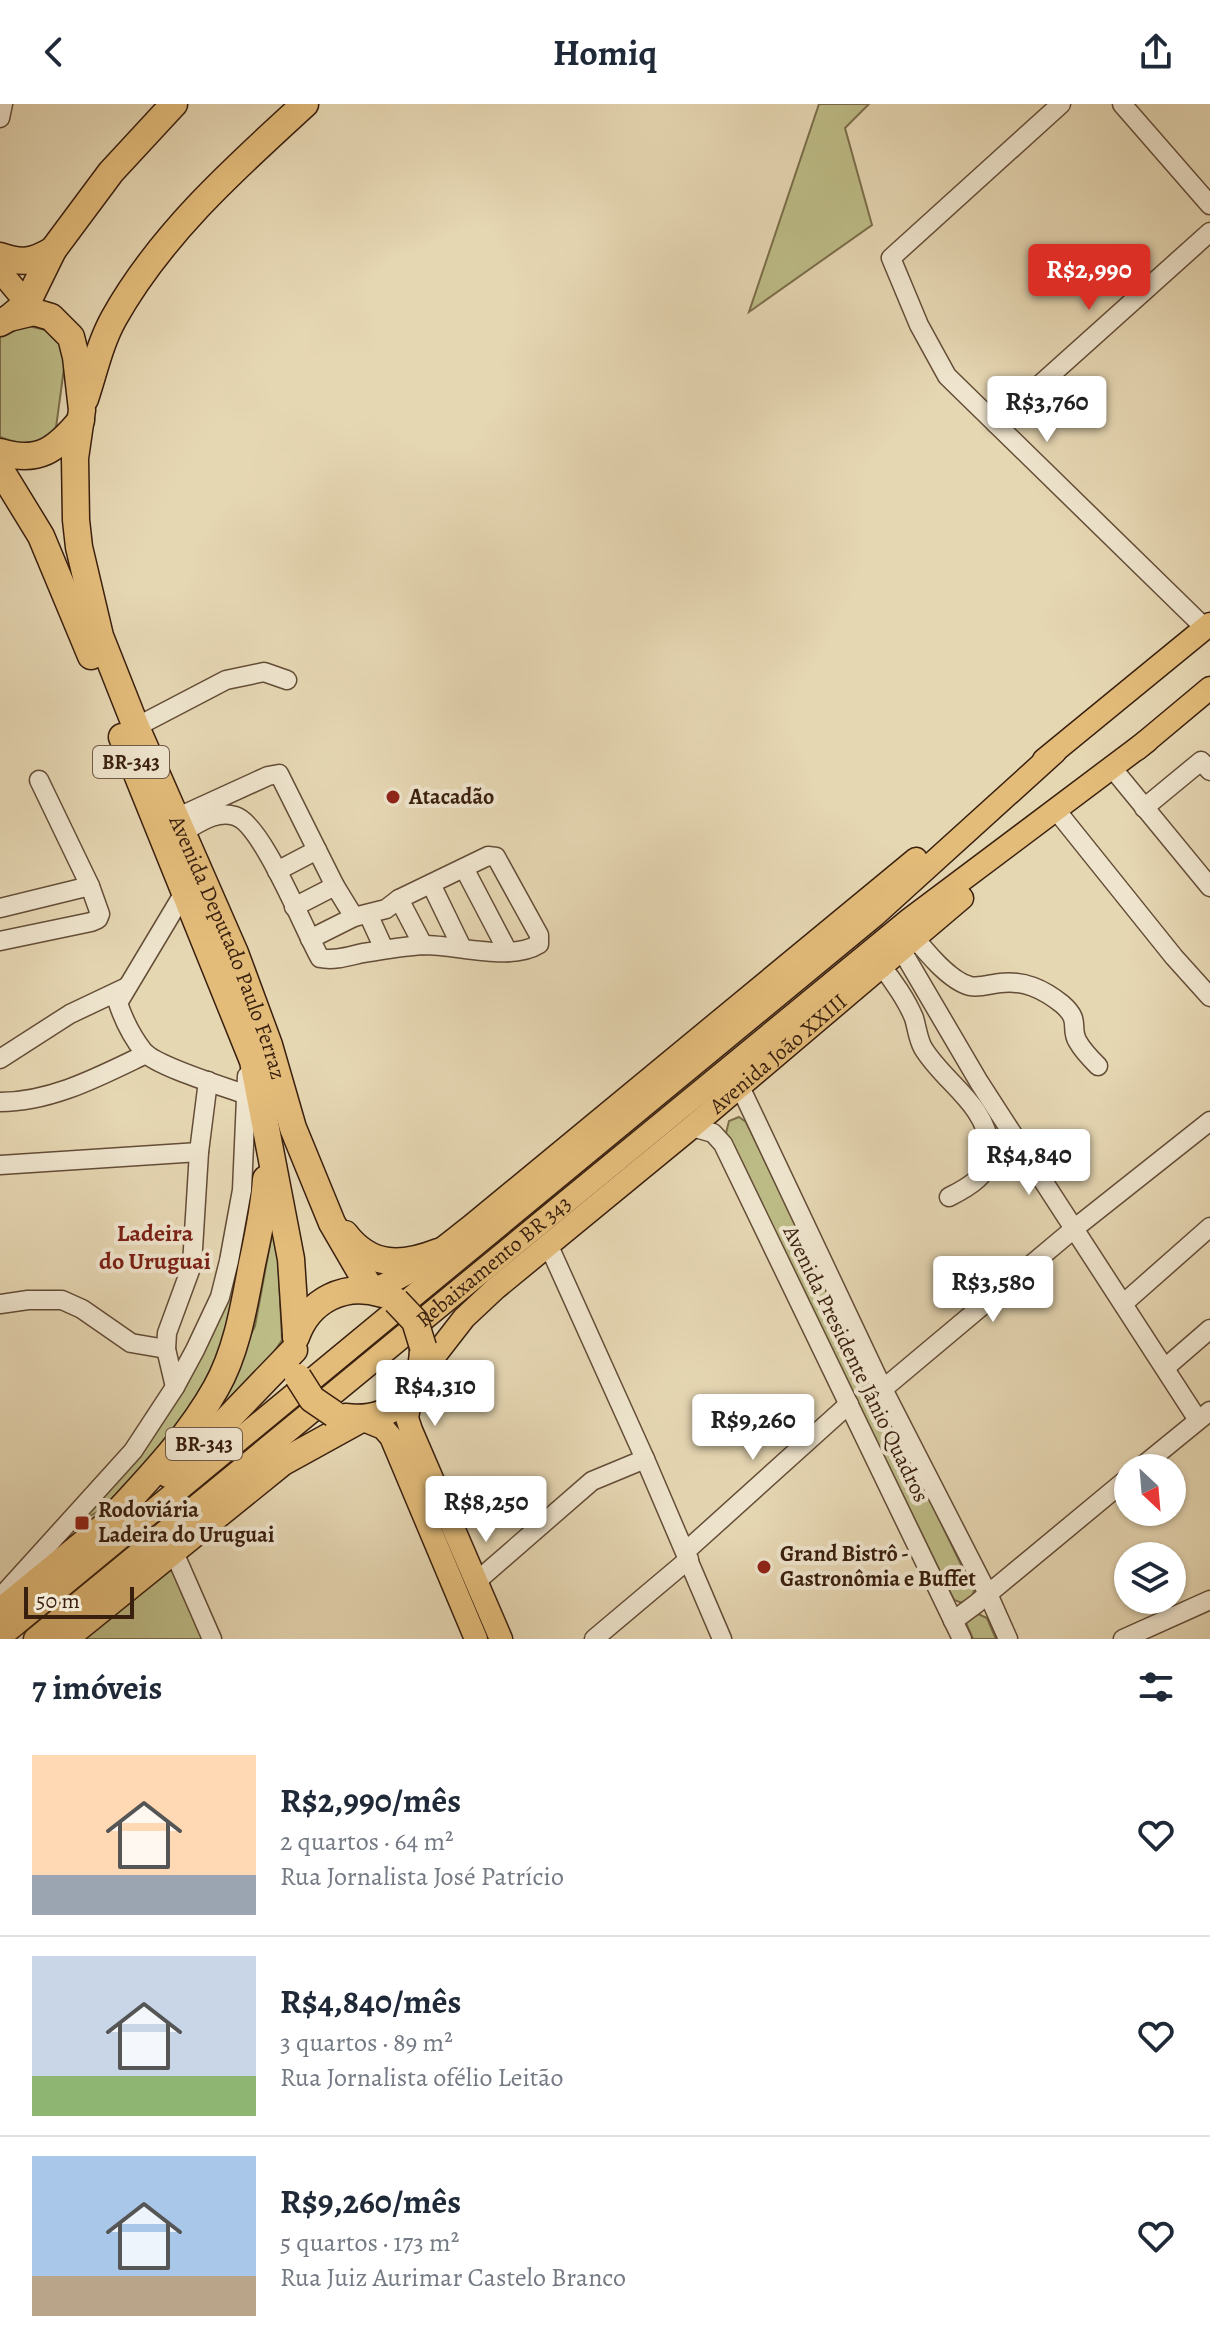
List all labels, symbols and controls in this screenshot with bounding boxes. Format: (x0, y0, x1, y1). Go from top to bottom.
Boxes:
text: Homiq (553, 28, 657, 77)
icon: back (32, 30, 76, 74)
icon: share (1134, 30, 1178, 74)
pin: R$2,990 (1015, 244, 1163, 312)
text: R$2,990 (1046, 252, 1132, 287)
pin: R$3,760 (973, 376, 1121, 444)
text: R$3,760 (1005, 384, 1089, 419)
road number: BR-343 (93, 746, 169, 778)
place label: Atacadão (408, 782, 494, 812)
marker: Atacadão (384, 788, 402, 806)
street label: Avenida Deputado Paulo Ferraz (161, 810, 293, 1083)
street label: Avenida João XXIII (702, 987, 854, 1122)
pin: R$4,840 (955, 1129, 1103, 1197)
text: R$4,840 (986, 1137, 1072, 1172)
street label: Rebaixamento BR 343 (410, 1189, 578, 1334)
district label: Ladeira do Uruguai (99, 1217, 211, 1277)
street label: Avenida Presidente Jânio Quadros (775, 1220, 936, 1507)
pin: R$3,580 (919, 1256, 1067, 1324)
text: R$3,580 (951, 1264, 1035, 1299)
pin: R$4,310 (361, 1360, 509, 1428)
text: R$4,310 (394, 1368, 476, 1403)
pin: R$9,260 (679, 1394, 827, 1462)
text: R$9,260 (710, 1402, 796, 1437)
road number: BR-343 (166, 1428, 242, 1460)
north arrow (1114, 1454, 1186, 1526)
map controls (1114, 1454, 1186, 1614)
pin: R$8,250 (412, 1476, 560, 1544)
text: R$8,250 (444, 1484, 529, 1519)
place label: Rodoviária Ladeira do Uruguai (98, 1495, 274, 1550)
marker: Rodoviária Ladeira do Uruguai (73, 1514, 91, 1532)
place label: Grand Bistrô - Gastronômia e Buffet (780, 1539, 976, 1594)
button: layers (1114, 1542, 1186, 1614)
marker: Grand Bistrô - Gastronômia e Buffet (755, 1558, 773, 1576)
scale bar (24, 1583, 134, 1619)
text: 50 m (36, 1586, 80, 1616)
text: 7 imóveis (32, 1664, 162, 1711)
icon: filters (1134, 1665, 1178, 1709)
text: R$2,990/mês (280, 1777, 461, 1824)
icon: home (96, 1787, 192, 1883)
icon: heart (1134, 1813, 1178, 1857)
text: 2 quartos · 64 m² (280, 1824, 454, 1859)
text: Rua Jornalista José Patrício (280, 1859, 564, 1894)
text: R$4,840/mês (280, 1978, 461, 2025)
icon: home (96, 1988, 192, 2084)
icon: heart (1134, 2014, 1178, 2058)
text: 3 quartos · 89 m² (280, 2025, 453, 2060)
text: Rua Jornalista ofélio Leitão (280, 2060, 563, 2095)
text: R$9,260/mês (280, 2178, 461, 2225)
icon: home (96, 2188, 192, 2284)
icon: heart (1134, 2214, 1178, 2258)
text: 5 quartos · 173 m² (280, 2225, 459, 2260)
text: Rua Juiz Aurimar Castelo Branco (280, 2260, 626, 2295)

